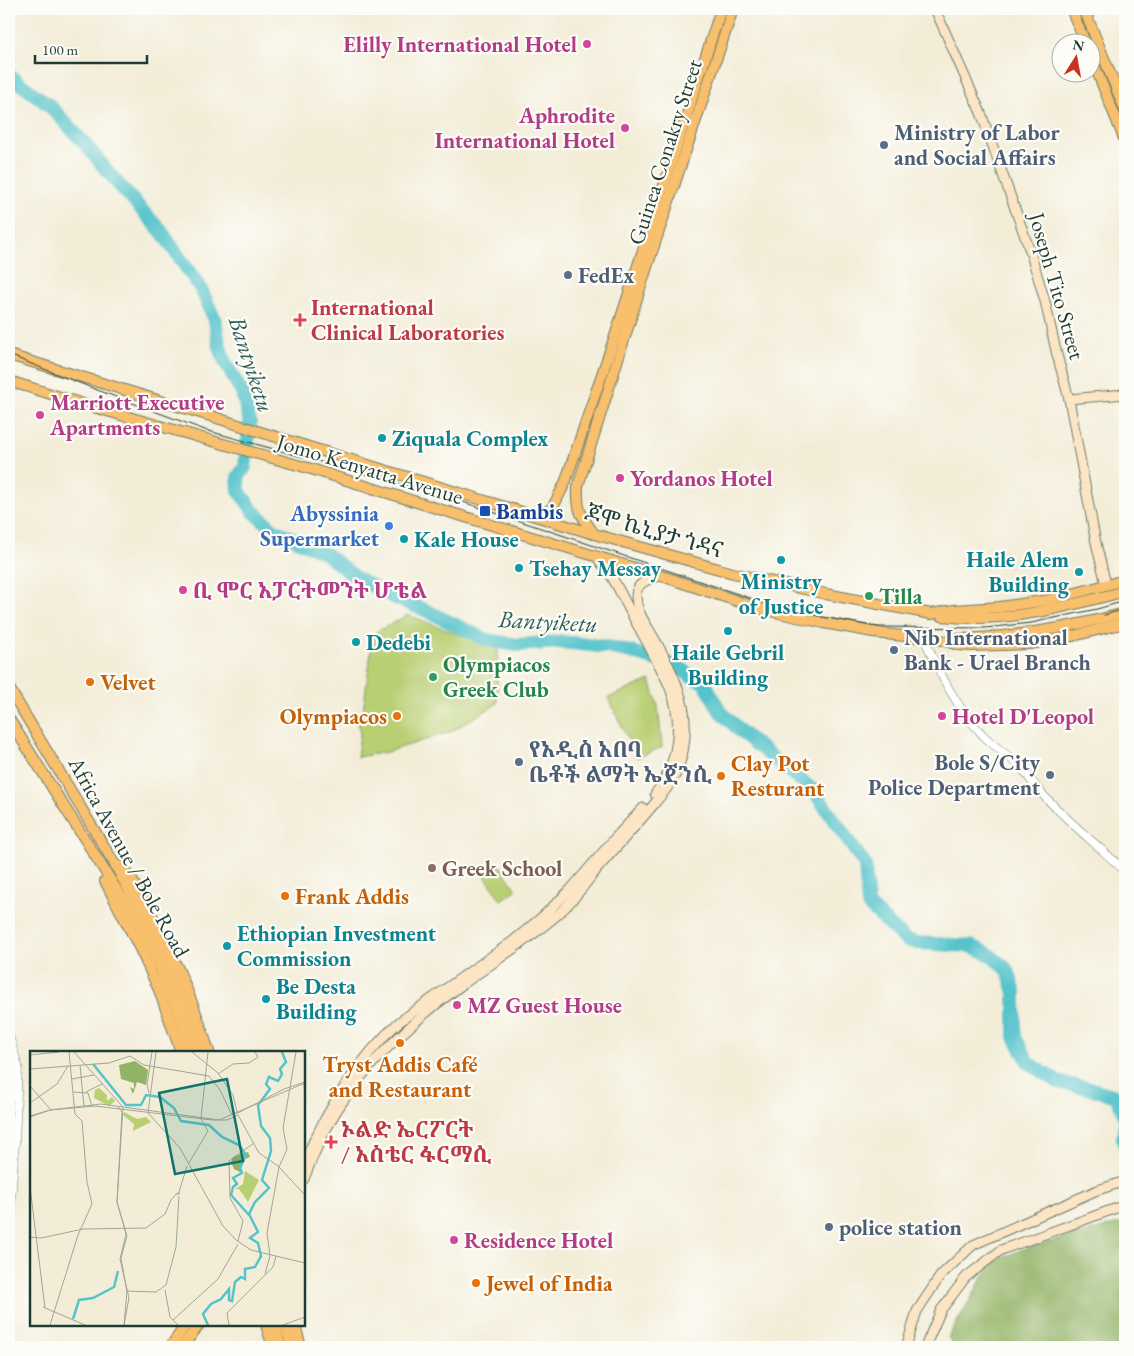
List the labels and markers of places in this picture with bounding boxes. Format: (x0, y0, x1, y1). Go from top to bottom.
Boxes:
place label: Elilly International Hotel (343, 30, 577, 59)
marker: Elilly International Hotel (581, 38, 593, 50)
place label: Aphrodite International Hotel (435, 101, 615, 155)
place label: Ministry of Labor and Social Affairs (894, 118, 1060, 172)
marker: Aphrodite International Hotel (619, 122, 631, 134)
marker: Ministry of Labor and Social Affairs (878, 139, 890, 151)
place label: FedEx (578, 261, 634, 290)
marker: FedEx (562, 269, 574, 281)
place label: International Clinical Laboratories (311, 293, 504, 347)
marker: International Clinical Laboratories (293, 313, 307, 327)
place label: Marriott Executive Apartments (49, 388, 224, 442)
marker: Marriott Executive Apartments (34, 409, 46, 421)
place label: Ziquala Complex (392, 424, 548, 453)
marker: Ziquala Complex (376, 432, 388, 444)
place label: Yordanos Hotel (630, 464, 773, 493)
marker: Yordanos Hotel (614, 472, 626, 484)
place label: Bambis (496, 497, 563, 526)
place label: Abyssinia Supermarket (260, 499, 380, 553)
marker: Bambis (478, 504, 492, 518)
marker: Abyssinia Supermarket (383, 520, 395, 532)
place label: Kale House (414, 525, 519, 554)
marker: Kale House (398, 533, 410, 545)
place label: Haile Alem Building (966, 545, 1070, 599)
place label: Tsehay Messay (529, 554, 661, 583)
marker: Ministry of Justice (775, 554, 787, 566)
marker: Tsehay Messay (513, 562, 525, 574)
marker: Haile Alem Building (1073, 566, 1085, 578)
place label: Ministry of Justice (739, 567, 823, 621)
place label: ቢ ሞር አፓርትመንት ሆቴል (193, 576, 427, 605)
place label: Tilla (879, 582, 923, 611)
marker: ቢ ሞር አፓርትመንት ሆቴል (177, 584, 189, 596)
marker: Tilla (863, 590, 875, 602)
place label: Nib International Bank - Urael Branch (904, 623, 1091, 677)
marker: Haile Gebril Building (722, 625, 734, 637)
place label: Dedebi (366, 628, 432, 657)
marker: Dedebi (350, 636, 362, 648)
place label: Haile Gebril Building (672, 638, 784, 692)
marker: Nib International Bank - Urael Branch (888, 644, 900, 656)
place label: Olympiacos Greek Club (443, 650, 550, 704)
place label: Velvet (100, 668, 156, 697)
marker: Olympiacos Greek Club (427, 671, 439, 683)
marker: Velvet (84, 676, 96, 688)
place label: Olympiacos (280, 702, 387, 731)
place label: Hotel D'Leopol (952, 702, 1094, 731)
marker: Olympiacos (391, 710, 403, 722)
marker: Hotel D'Leopol (936, 710, 948, 722)
place label: የአዲስ አበባ ቤቶች ልማት ኤጀንሲ (529, 735, 712, 789)
place label: Bole S/City Police Department (868, 748, 1041, 802)
place label: Clay Pot Resturant (731, 749, 825, 803)
marker: የአዲስ አበባ ቤቶች ልማት ኤጀንሲ (513, 756, 525, 768)
marker: Bole S/City Police Department (1044, 769, 1056, 781)
marker: Clay Pot Resturant (715, 770, 727, 782)
place label: Greek School (442, 854, 562, 883)
marker: Greek School (426, 862, 438, 874)
place label: Frank Addis (295, 882, 409, 911)
marker: Frank Addis (279, 890, 291, 902)
place label: Ethiopian Investment Commission (237, 919, 437, 973)
marker: Ethiopian Investment Commission (221, 940, 233, 952)
place label: Be Desta Building (276, 972, 357, 1026)
place label: MZ Guest House (467, 991, 622, 1020)
marker: Be Desta Building (260, 993, 272, 1005)
marker: MZ Guest House (451, 999, 463, 1011)
marker: Tryst Addis Café and Restaurant (394, 1037, 406, 1049)
place label: Tryst Addis Café and Restaurant (322, 1050, 478, 1104)
place label: ኦልድ ኤርፖርት / አስቴር ፋርማሲ (341, 1115, 492, 1169)
marker: ኦልድ ኤርፖርት / አስቴር ፋርማሲ (325, 1136, 337, 1148)
place label: police station (839, 1213, 963, 1242)
marker: police station (823, 1221, 835, 1233)
place label: Residence Hotel (464, 1226, 613, 1255)
marker: Residence Hotel (448, 1234, 460, 1246)
place label: Jewel of India (484, 1269, 613, 1298)
marker: Jewel of India (470, 1277, 482, 1289)

